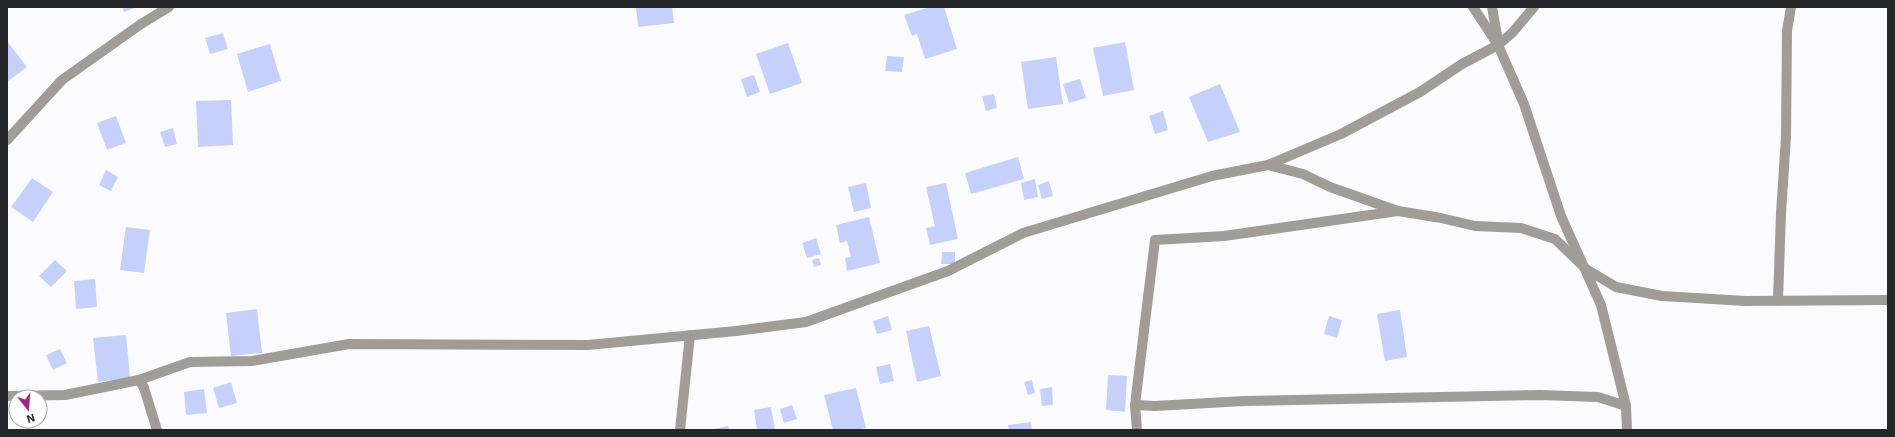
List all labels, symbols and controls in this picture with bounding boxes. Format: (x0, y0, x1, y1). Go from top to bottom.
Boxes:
north arrow (8, 389, 48, 429)
text: N (25, 412, 37, 426)

